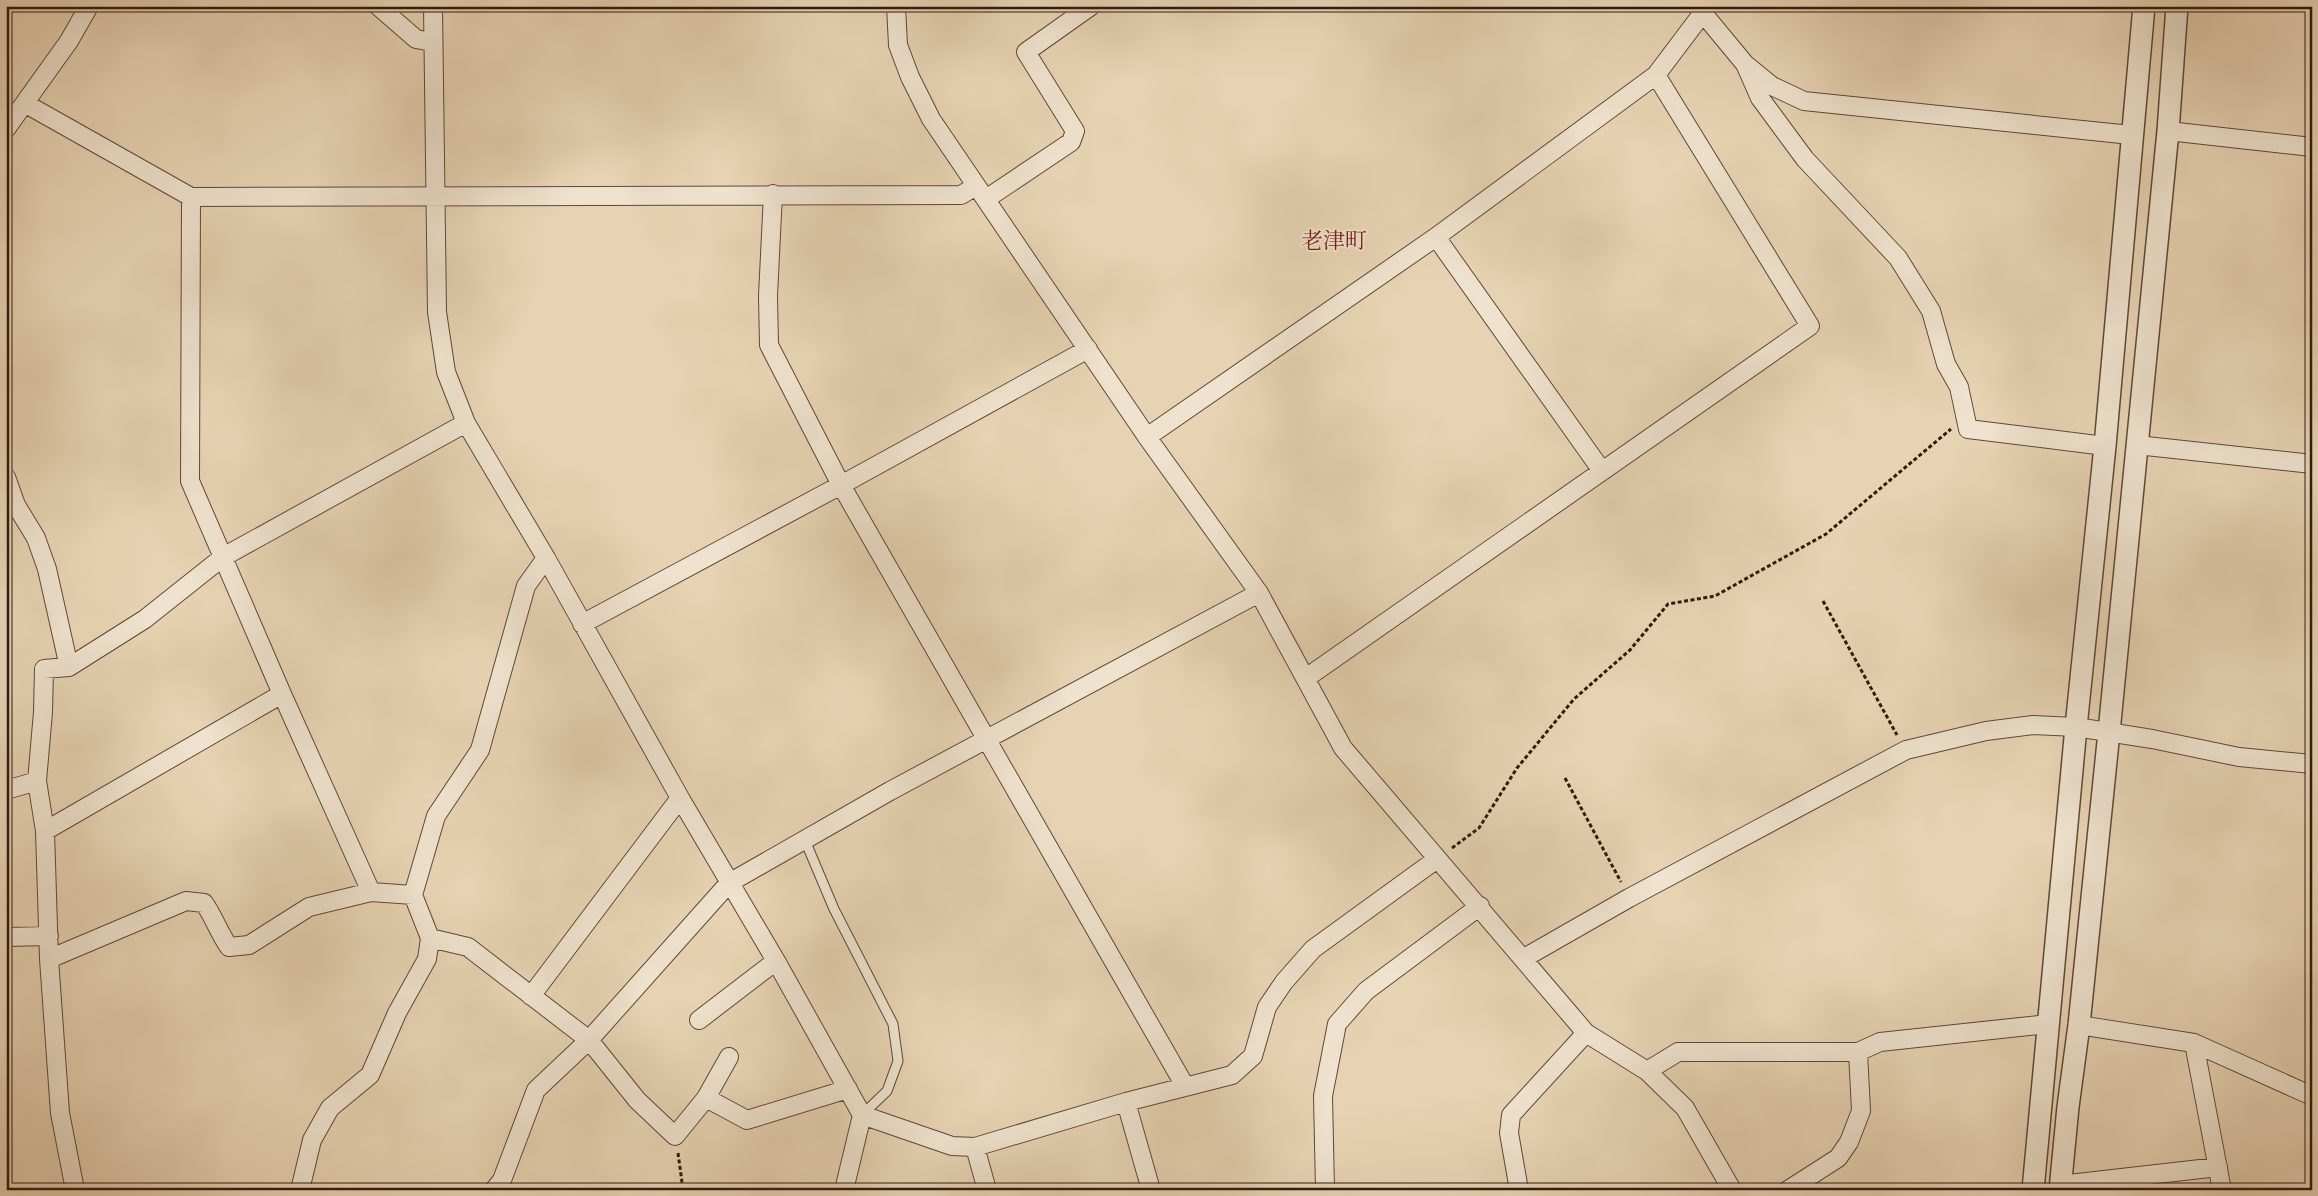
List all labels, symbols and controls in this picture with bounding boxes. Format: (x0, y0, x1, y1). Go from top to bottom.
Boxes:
district label: 老津町 (1301, 226, 1367, 255)

